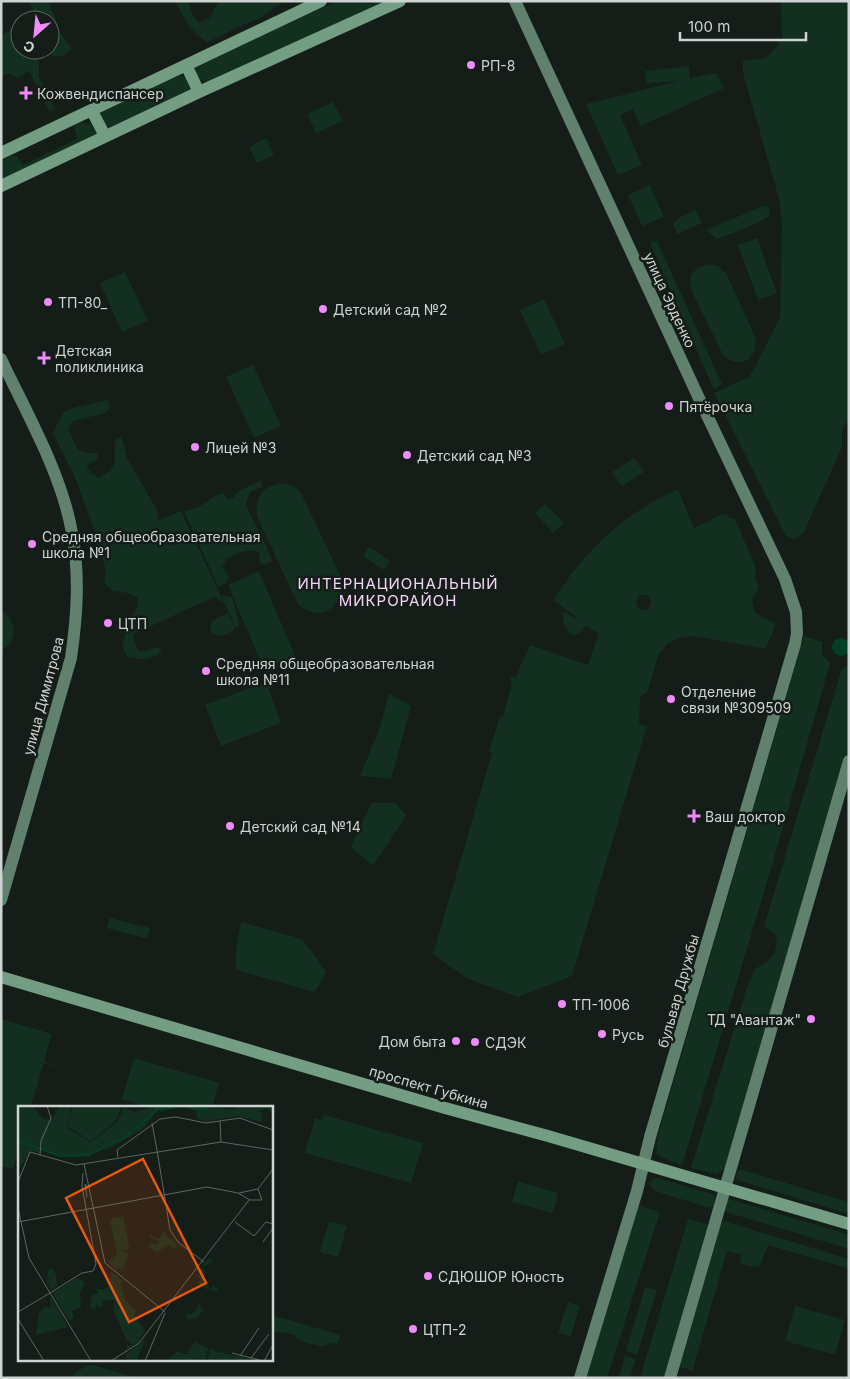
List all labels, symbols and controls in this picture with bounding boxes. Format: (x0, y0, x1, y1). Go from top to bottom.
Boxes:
north arrow (10, 10, 60, 60)
scale bar (680, 10, 806, 42)
text: 100 m (688, 17, 730, 36)
text: С (20, 37, 37, 57)
place label: РП-8 (481, 57, 515, 74)
marker: РП-8 (465, 59, 477, 71)
place label: Кожвендиспансер (37, 85, 164, 102)
marker: Кожвендиспансер (19, 86, 33, 100)
street label: улица Эрденко (640, 250, 700, 350)
place label: ТП-80_ (58, 294, 108, 311)
marker: ТП-80_ (42, 296, 54, 308)
place label: Детский сад №2 (333, 301, 448, 318)
marker: Детский сад №2 (317, 303, 329, 315)
place label: Детская поликлиника (55, 342, 144, 375)
marker: Детская поликлиника (37, 351, 51, 365)
place label: Пятёрочка (679, 398, 752, 415)
marker: Пятёрочка (663, 400, 675, 412)
place label: Лицей №3 (205, 439, 276, 456)
marker: Лицей №3 (189, 441, 201, 453)
place label: Детский сад №3 (417, 447, 532, 464)
marker: Детский сад №3 (401, 449, 413, 461)
place label: Средняя общеобразовательная школа №1 (42, 528, 260, 561)
marker: Средняя общеобразовательная школа №1 (26, 538, 38, 550)
district label: ИНТЕРНАЦИОНАЛЬНЫЙ МИКРОРАЙОН (298, 574, 498, 610)
place label: ЦТП (118, 615, 147, 632)
marker: ЦТП (102, 617, 114, 629)
street label: улица Димитрова (19, 635, 67, 757)
place label: Cредняя общеобразовательная школа №11 (216, 655, 434, 688)
marker: Cредняя общеобразовательная школа №11 (200, 665, 212, 677)
place label: Отделение связи №309509 (681, 683, 791, 716)
marker: Отделение связи №309509 (665, 693, 677, 705)
place label: Ваш доктор (705, 808, 786, 825)
marker: Ваш доктор (687, 809, 701, 823)
place label: Детский сад №14 (240, 818, 361, 835)
marker: Детский сад №14 (224, 820, 236, 832)
street label: бульвар Дружбы (654, 932, 702, 1050)
place label: ТП-1006 (572, 996, 630, 1013)
marker: ТП-1006 (556, 998, 568, 1010)
place label: ТД "Авантаж" (707, 1011, 801, 1028)
marker: ТД "Авантаж" (805, 1013, 817, 1025)
place label: Русь (612, 1026, 645, 1043)
marker: Русь (596, 1028, 608, 1040)
place label: Дом быта (378, 1033, 446, 1050)
place label: СДЭК (485, 1034, 527, 1051)
marker: Дом быта (450, 1035, 462, 1047)
marker: СДЭК (469, 1036, 481, 1048)
street label: проспект Губкина (368, 1062, 490, 1112)
inset map (18, 1106, 272, 1362)
place label: СДЮШОР Юность (438, 1268, 565, 1285)
marker: СДЮШОР Юность (422, 1270, 434, 1282)
place label: ЦТП-2 (423, 1321, 467, 1338)
marker: ЦТП-2 (407, 1323, 419, 1335)

